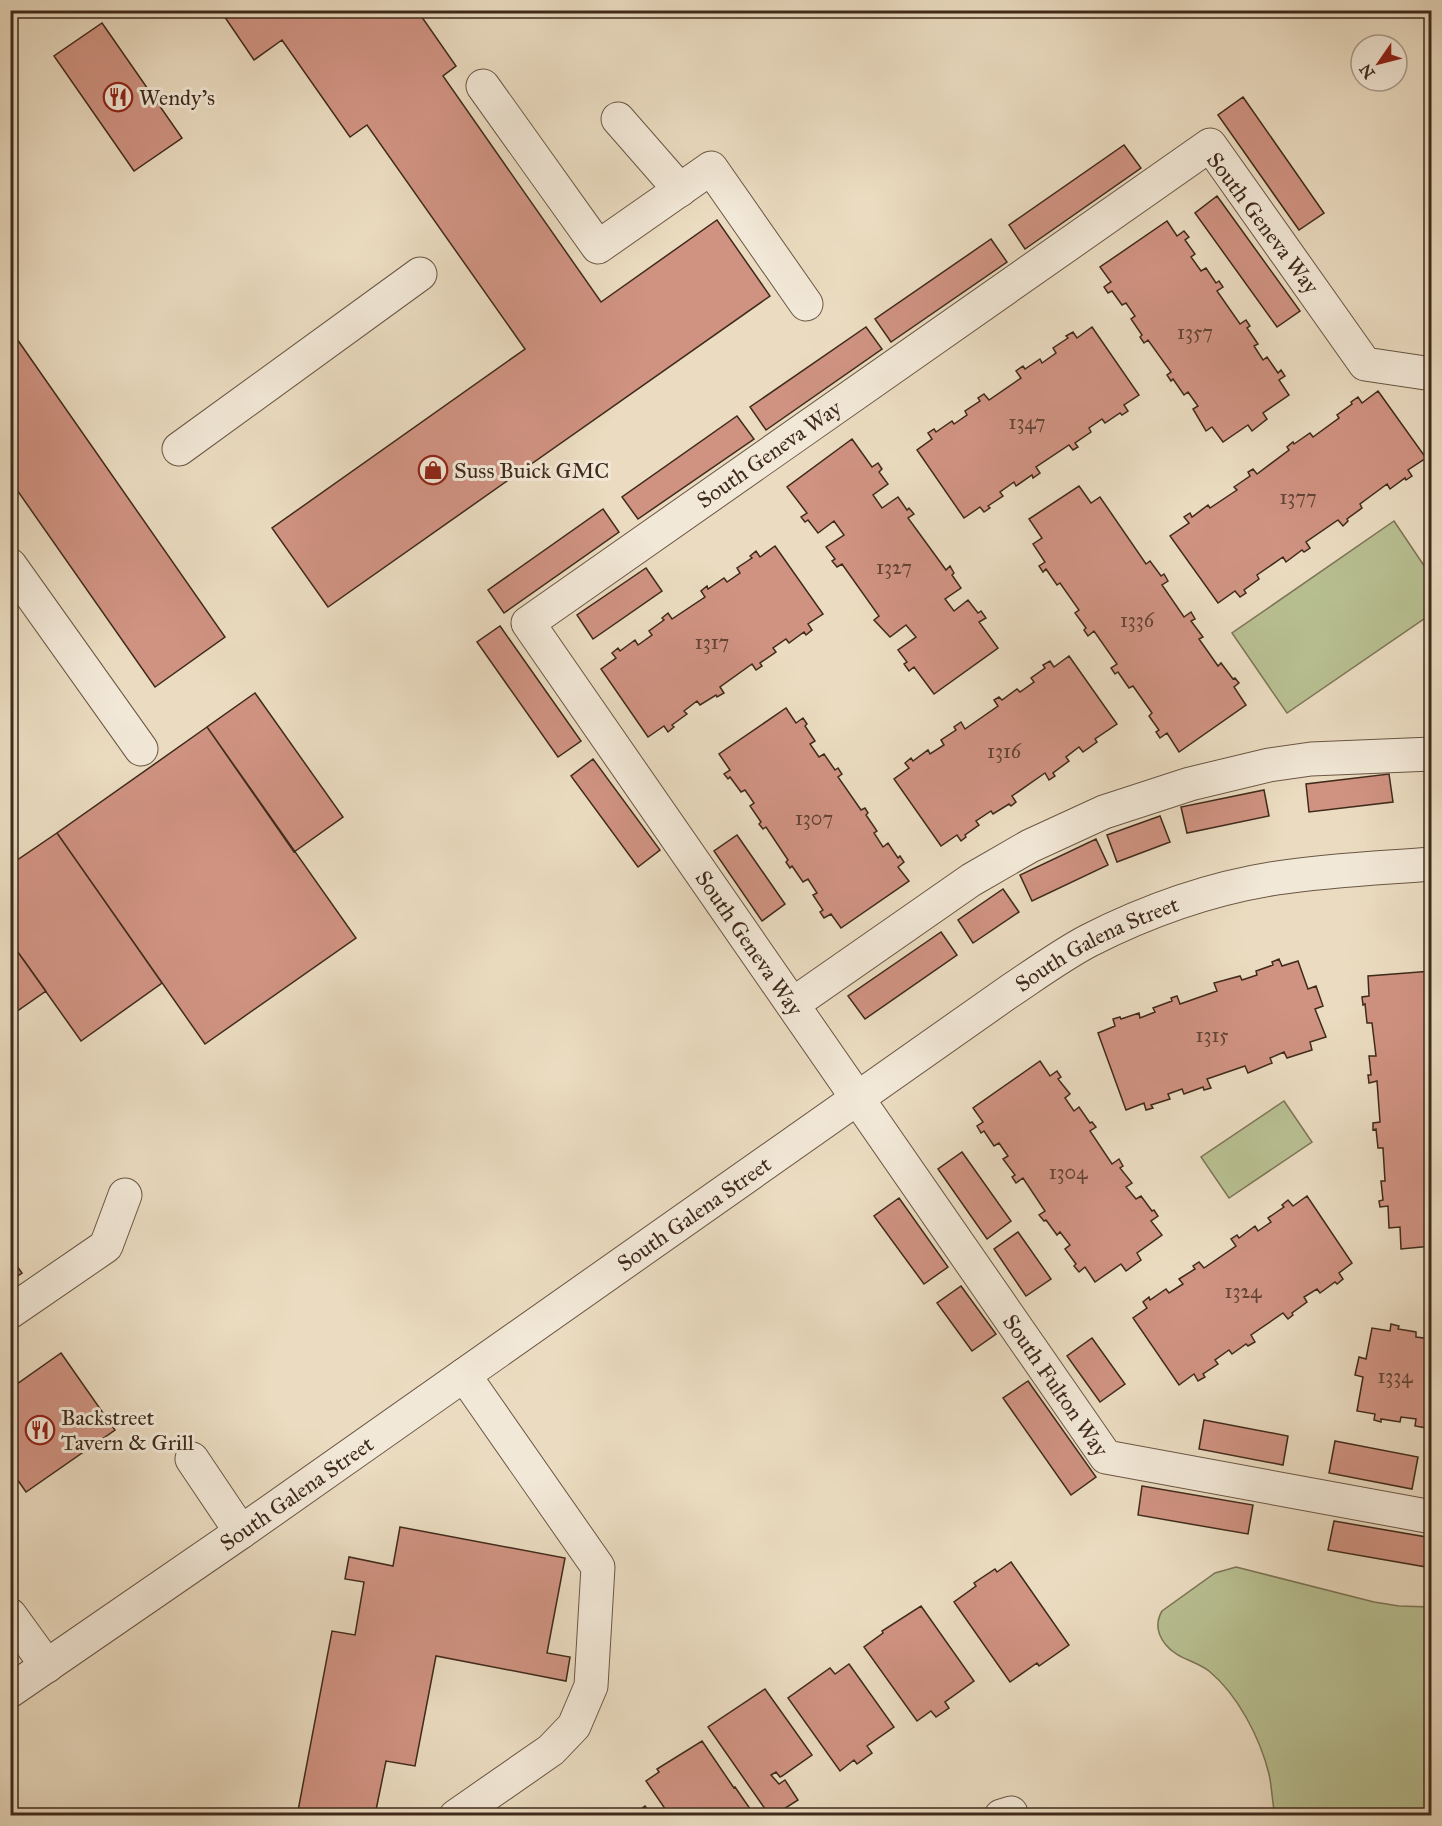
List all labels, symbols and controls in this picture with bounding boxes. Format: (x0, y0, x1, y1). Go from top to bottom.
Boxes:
north arrow (1349, 33, 1409, 93)
text: N (1355, 60, 1379, 82)
restaurant icon: Wendy's (102, 81, 134, 113)
place label: Wendy's (139, 84, 215, 111)
street label: South Geneva Way (1201, 147, 1325, 300)
house number: 1357 (1177, 320, 1213, 344)
street label: South Geneva Way (692, 394, 847, 514)
house number: 1347 (1009, 410, 1045, 434)
shop icon: Suss Buick GMC (417, 454, 449, 486)
place label: Suss Buick GMC (454, 457, 609, 484)
house number: 1377 (1279, 485, 1317, 509)
house number: 1327 (876, 555, 912, 579)
house number: 1336 (1120, 608, 1155, 632)
house number: 1317 (695, 630, 729, 654)
house number: 1316 (987, 739, 1022, 763)
house number: 1307 (795, 806, 833, 830)
street label: South Geneva Way (690, 865, 810, 1021)
street label: South Galena Street (1010, 890, 1182, 997)
house number: 1315 (1196, 1023, 1228, 1047)
street label: South Galena Street (612, 1150, 776, 1277)
house number: 1304 (1049, 1160, 1088, 1184)
house number: 1324 (1225, 1279, 1262, 1303)
street label: South Fulton Way (997, 1309, 1115, 1462)
house number: 1334 (1377, 1364, 1413, 1388)
place label: Backstreet Tavern & Grill (61, 1404, 194, 1456)
restaurant icon: Backstreet Tavern & Grill (24, 1414, 56, 1446)
street label: South Galena Street (214, 1430, 378, 1556)

